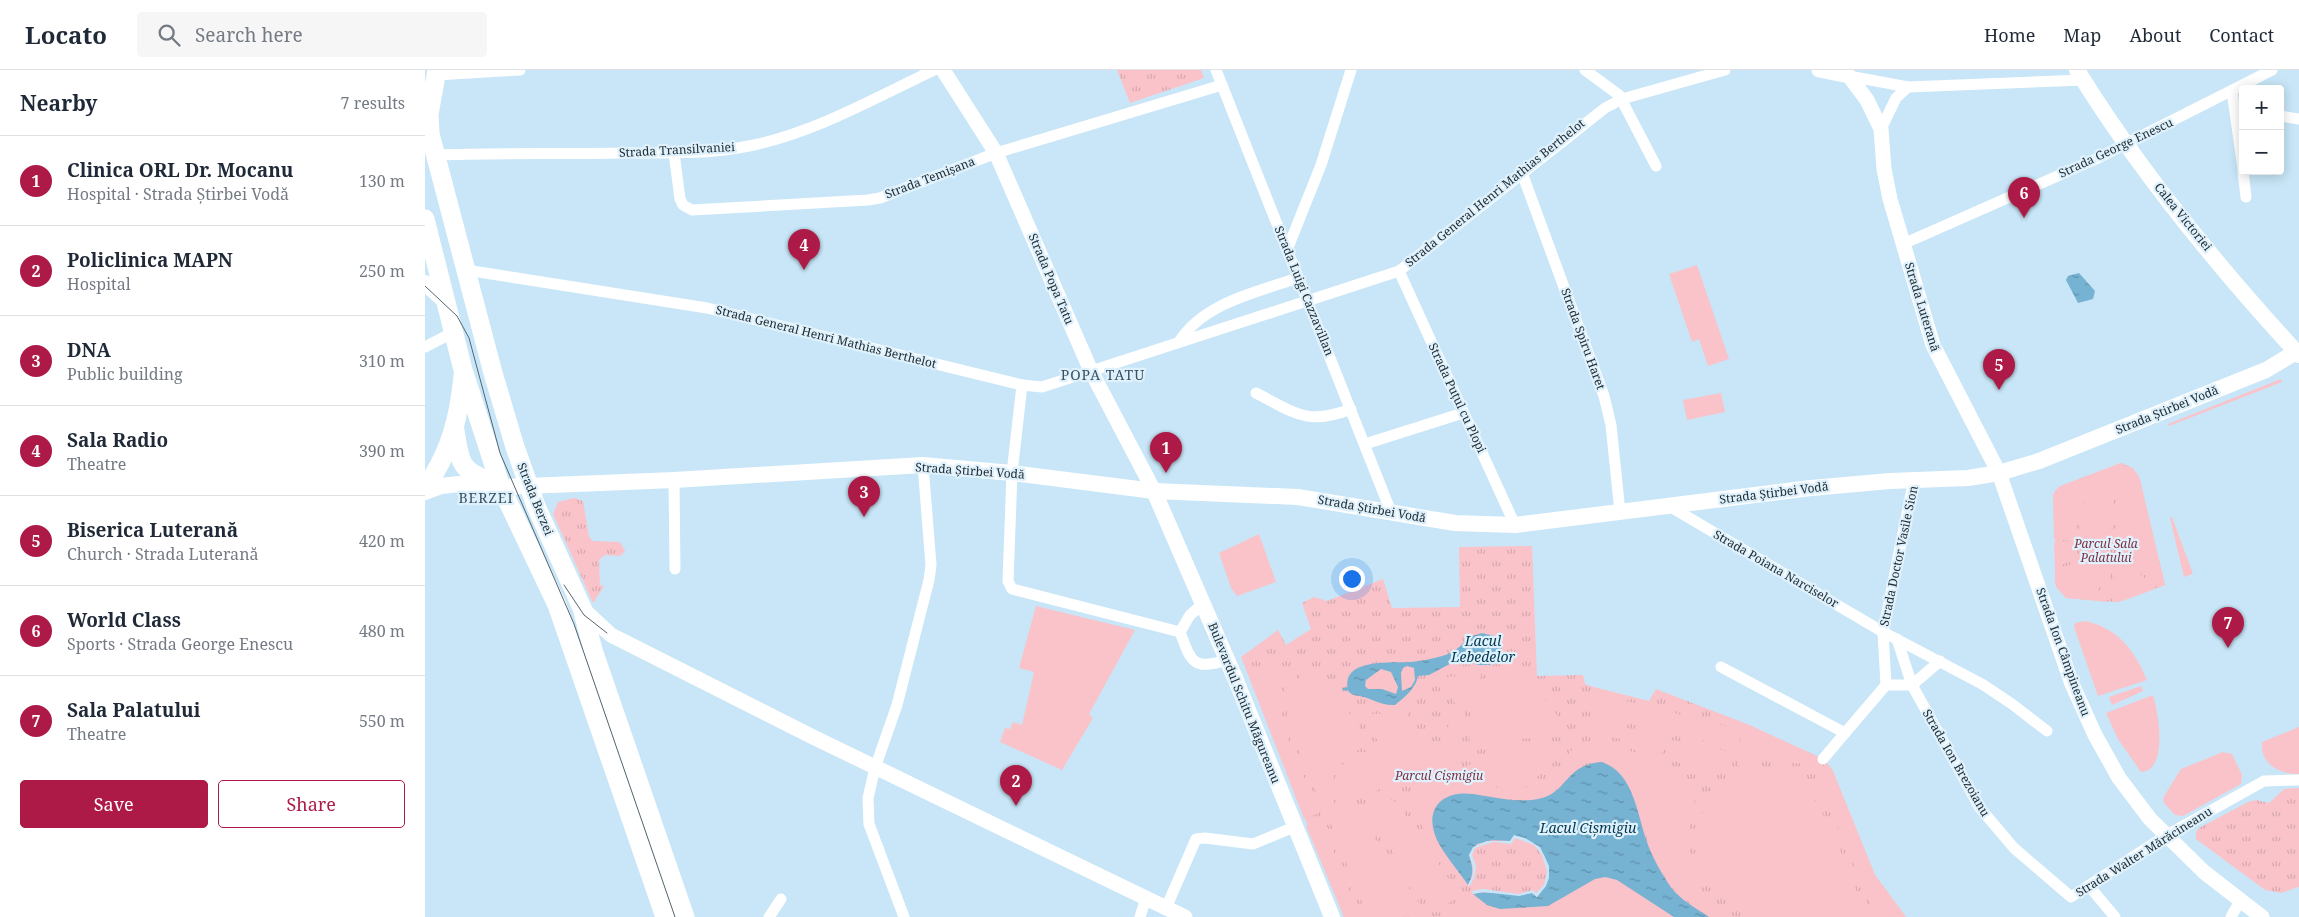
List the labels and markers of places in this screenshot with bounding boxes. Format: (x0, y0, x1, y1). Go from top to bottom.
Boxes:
pin: 6 (2008, 177, 2040, 218)
pin: 4 (788, 229, 820, 270)
pin: 5 (1983, 349, 2015, 390)
pin: 1 (1150, 432, 1182, 473)
pin: 3 (848, 476, 880, 517)
pin: 7 (2212, 607, 2244, 648)
pin: 2 (1000, 765, 1032, 806)

